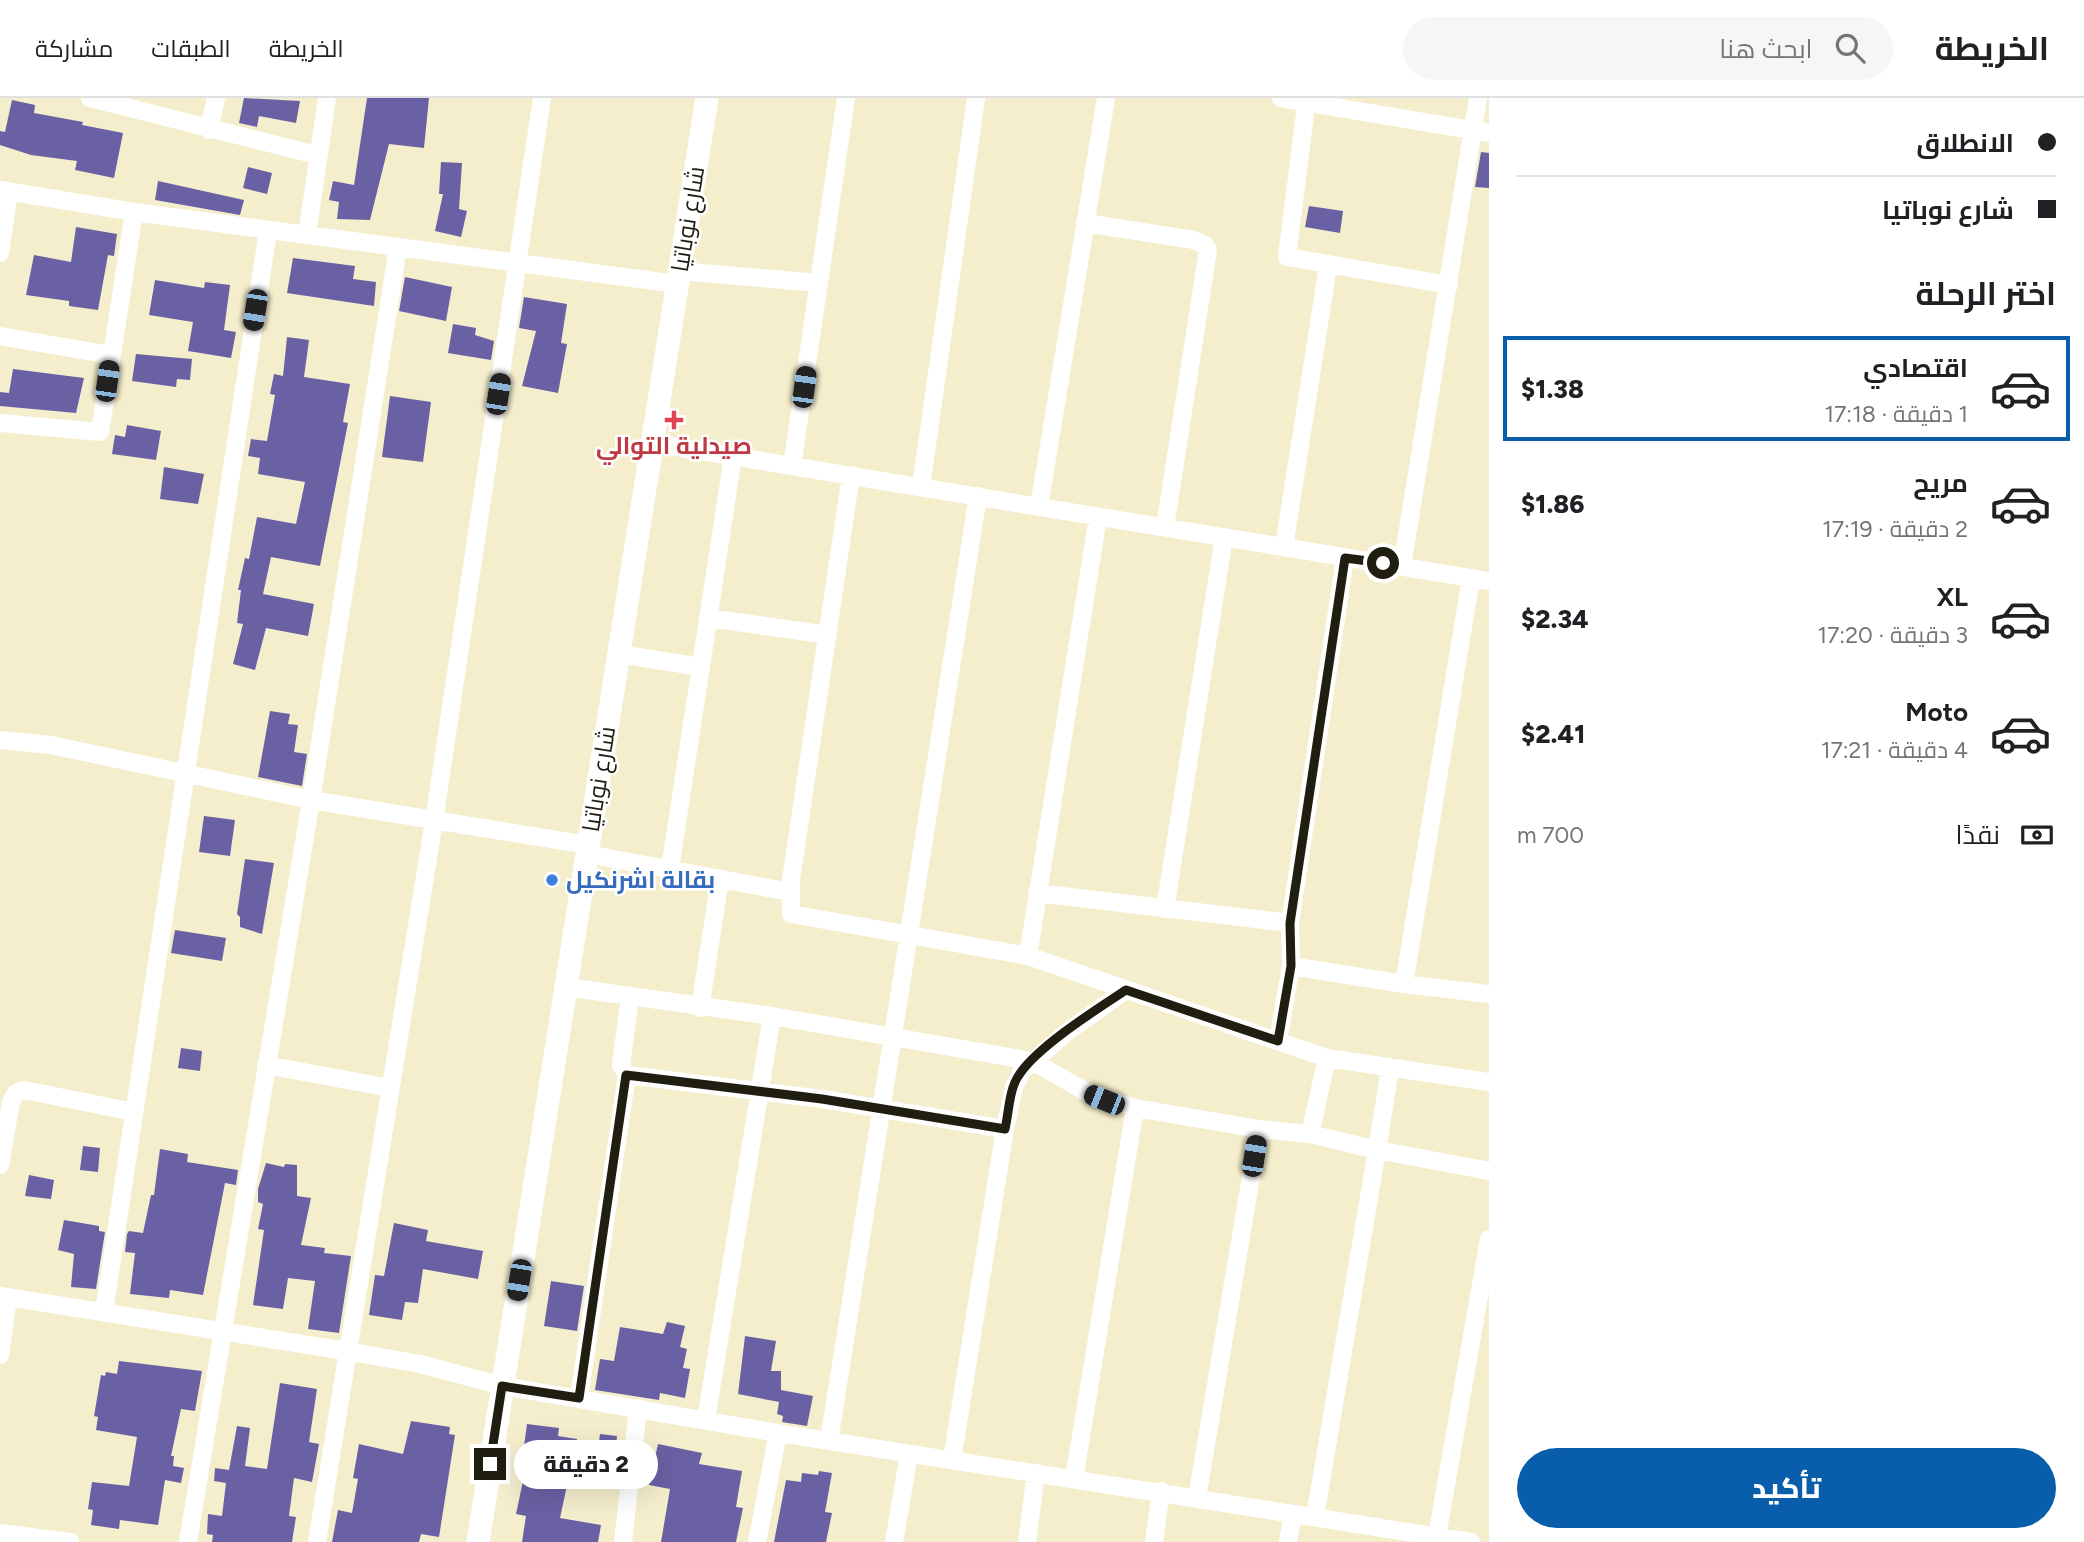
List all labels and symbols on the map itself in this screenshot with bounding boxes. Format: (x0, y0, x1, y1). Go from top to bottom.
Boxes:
street label: شارع نوباتيا (665, 164, 712, 274)
car (242, 288, 269, 332)
car (94, 359, 121, 403)
car (791, 365, 818, 409)
car (485, 372, 512, 416)
marker: صيدلية التوالي (666, 412, 682, 428)
place label: صيدلية التوالي (596, 431, 752, 465)
route start (1367, 547, 1399, 579)
street label: شارع نوباتيا (576, 724, 623, 834)
place label: بقالة اشرنكيل (566, 865, 715, 894)
marker: بقالة اشرنكيل (544, 872, 560, 888)
car (1081, 1082, 1128, 1118)
car (1241, 1134, 1268, 1178)
car (506, 1258, 533, 1302)
callout: 2 دقيقة (514, 1440, 658, 1488)
route end (474, 1448, 506, 1480)

